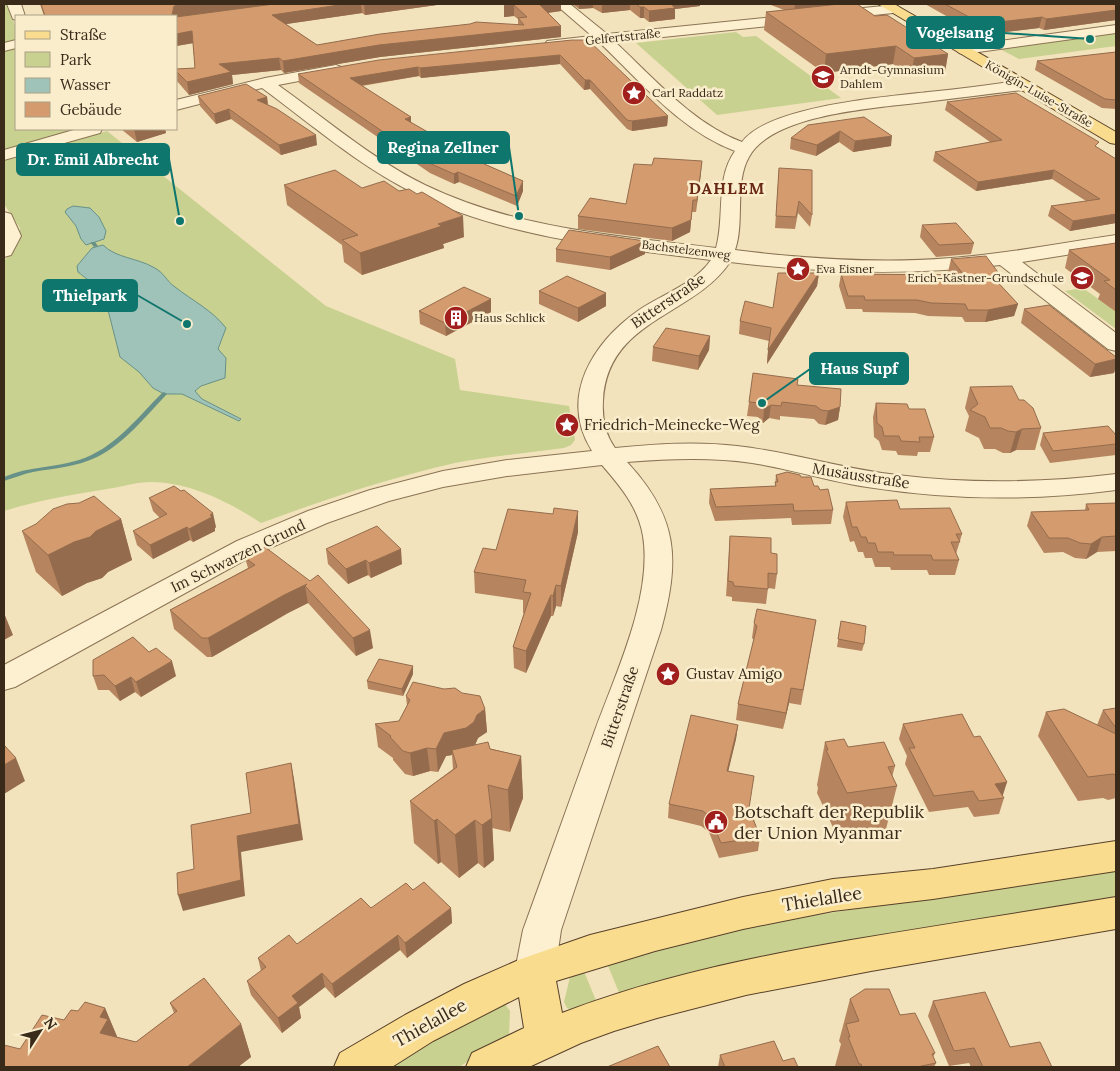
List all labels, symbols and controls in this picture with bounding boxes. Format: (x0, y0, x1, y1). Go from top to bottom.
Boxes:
legend (15, 15, 178, 130)
callout: Vogelsang (907, 17, 1004, 48)
text: Vogelsang (917, 22, 994, 42)
text: Straße (60, 25, 107, 44)
street label: Gelfertstraße (585, 25, 662, 48)
text: Park (60, 50, 91, 69)
street label: Königin-Luise-Straße (983, 57, 1096, 131)
place label: Arndt-Gymnasium Dahlem (839, 62, 944, 91)
school or university icon: Arndt-Gymnasium Dahlem (810, 64, 836, 90)
text: Wasser (60, 75, 111, 94)
place icon: Carl Raddatz (621, 80, 647, 106)
place label: Carl Raddatz (652, 85, 723, 100)
text: Gebäude (60, 100, 122, 119)
callout: Regina Zellner (378, 132, 509, 163)
text: Regina Zellner (387, 137, 499, 157)
callout: Dr. Emil Albrecht (17, 144, 169, 175)
text: Dr. Emil Albrecht (27, 149, 159, 169)
district label: DAHLEM (689, 178, 765, 198)
street label: Bachstelzenweg (641, 237, 732, 262)
place icon: Eva Eisner (785, 256, 811, 282)
place label: Eva Eisner (816, 261, 875, 276)
school or university icon: Erich-Kästner-Grundschule (1069, 265, 1095, 291)
street label: Bitterstraße (627, 269, 708, 332)
place label: Erich-Kästner-Grundschule (907, 270, 1064, 285)
callout: Thielpark (43, 280, 137, 311)
text: Thielpark (53, 285, 128, 305)
building icon: Haus Schlick (443, 305, 469, 331)
place label: Haus Schlick (474, 310, 546, 325)
callout: Haus Supf (810, 353, 908, 384)
text: Haus Supf (820, 358, 899, 378)
place icon: Friedrich-Meinecke-Weg (554, 412, 580, 438)
place label: Friedrich-Meinecke-Weg (584, 415, 760, 434)
street label: Musäusstraße (811, 458, 911, 493)
street label: Im Schwarzen Grund (167, 515, 308, 596)
place icon: Gustav Amigo (655, 661, 681, 687)
street label: Bitterstraße (597, 663, 642, 750)
place label: Gustav Amigo (686, 664, 782, 683)
place label: Botschaft der Republik der Union Myanmar (734, 800, 925, 844)
public building icon: Botschaft der Republik der Union Myanmar (703, 809, 729, 835)
street label: Thielallee (780, 881, 864, 916)
street label: Thielallee (389, 993, 471, 1052)
north arrow (15, 1006, 65, 1056)
text: N (40, 1014, 61, 1033)

